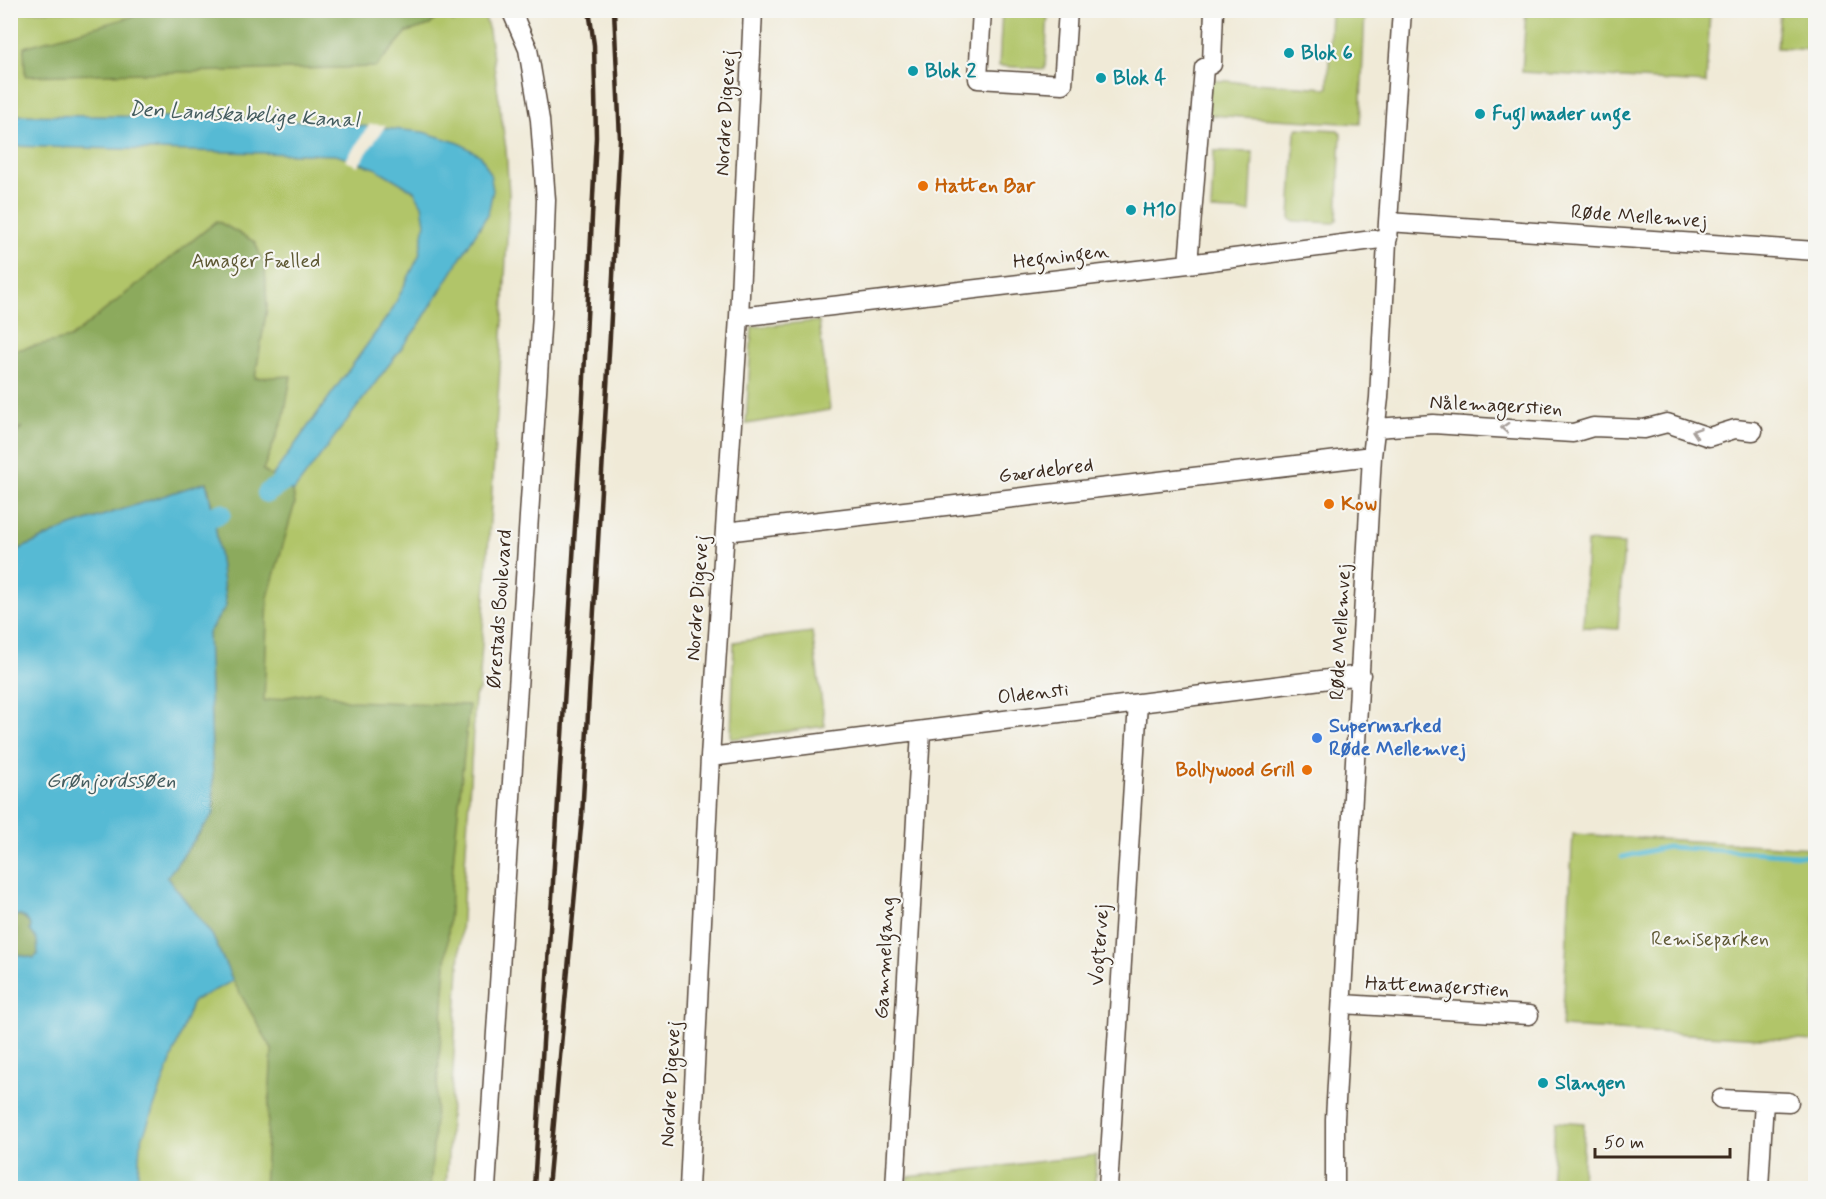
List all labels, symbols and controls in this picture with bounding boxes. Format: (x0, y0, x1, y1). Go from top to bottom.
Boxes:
place label: Blok 6 (1301, 40, 1353, 67)
marker: Blok 6 (1282, 46, 1296, 60)
street label: Nordre Digevej (709, 49, 744, 177)
place label: Blok 2 (925, 58, 976, 85)
marker: Blok 2 (906, 64, 920, 78)
place label: Blok 4 (1113, 65, 1166, 92)
marker: Blok 4 (1094, 71, 1108, 85)
water label: Den Landskabelige Kanal (128, 95, 362, 135)
place label: Fugl mader unge (1492, 101, 1631, 130)
marker: Fugl mader unge (1473, 107, 1487, 121)
place label: Hatten Bar (935, 173, 1036, 200)
marker: Hatten Bar (916, 179, 930, 193)
place label: H10 (1143, 197, 1176, 224)
street label: Røde Mellemvej (1570, 199, 1708, 235)
marker: H10 (1124, 203, 1138, 217)
street label: Hegningen (1011, 238, 1111, 278)
park label: Amager Fælled (192, 248, 320, 277)
street label: Nålemagerstien (1429, 389, 1563, 424)
one-way arrow (1500, 421, 1509, 434)
one-way arrow (1691, 427, 1702, 440)
street label: Gærdebred (997, 452, 1095, 490)
place label: Kow (1341, 491, 1377, 518)
marker: Kow (1322, 497, 1336, 511)
street label: Ørestads Boulevard (481, 528, 519, 690)
street label: Nordre Digevej (680, 534, 717, 662)
street label: Røde Mellemvej (1324, 563, 1358, 701)
street label: Oldensti (996, 676, 1070, 712)
place label: Supermarked Røde Mellemvej (1329, 713, 1466, 763)
marker: Supermarked Røde Mellemvej (1310, 731, 1324, 745)
place label: Bollywood Grill (1175, 757, 1295, 784)
marker: Bollywood Grill (1300, 763, 1314, 777)
water label: Grønjordssøen (46, 767, 176, 795)
street label: Gammelgang (868, 896, 904, 1020)
street label: Vogtervej (1084, 903, 1118, 987)
park label: Remiseparken (1651, 926, 1769, 953)
street label: Hattemagerstien (1364, 970, 1510, 1006)
street label: Nordre Digevej (654, 1020, 689, 1148)
place label: Slangen (1555, 1070, 1626, 1097)
marker: Slangen (1536, 1076, 1550, 1090)
scale bar (1595, 1121, 1730, 1159)
text: 50 m (1604, 1131, 1644, 1155)

